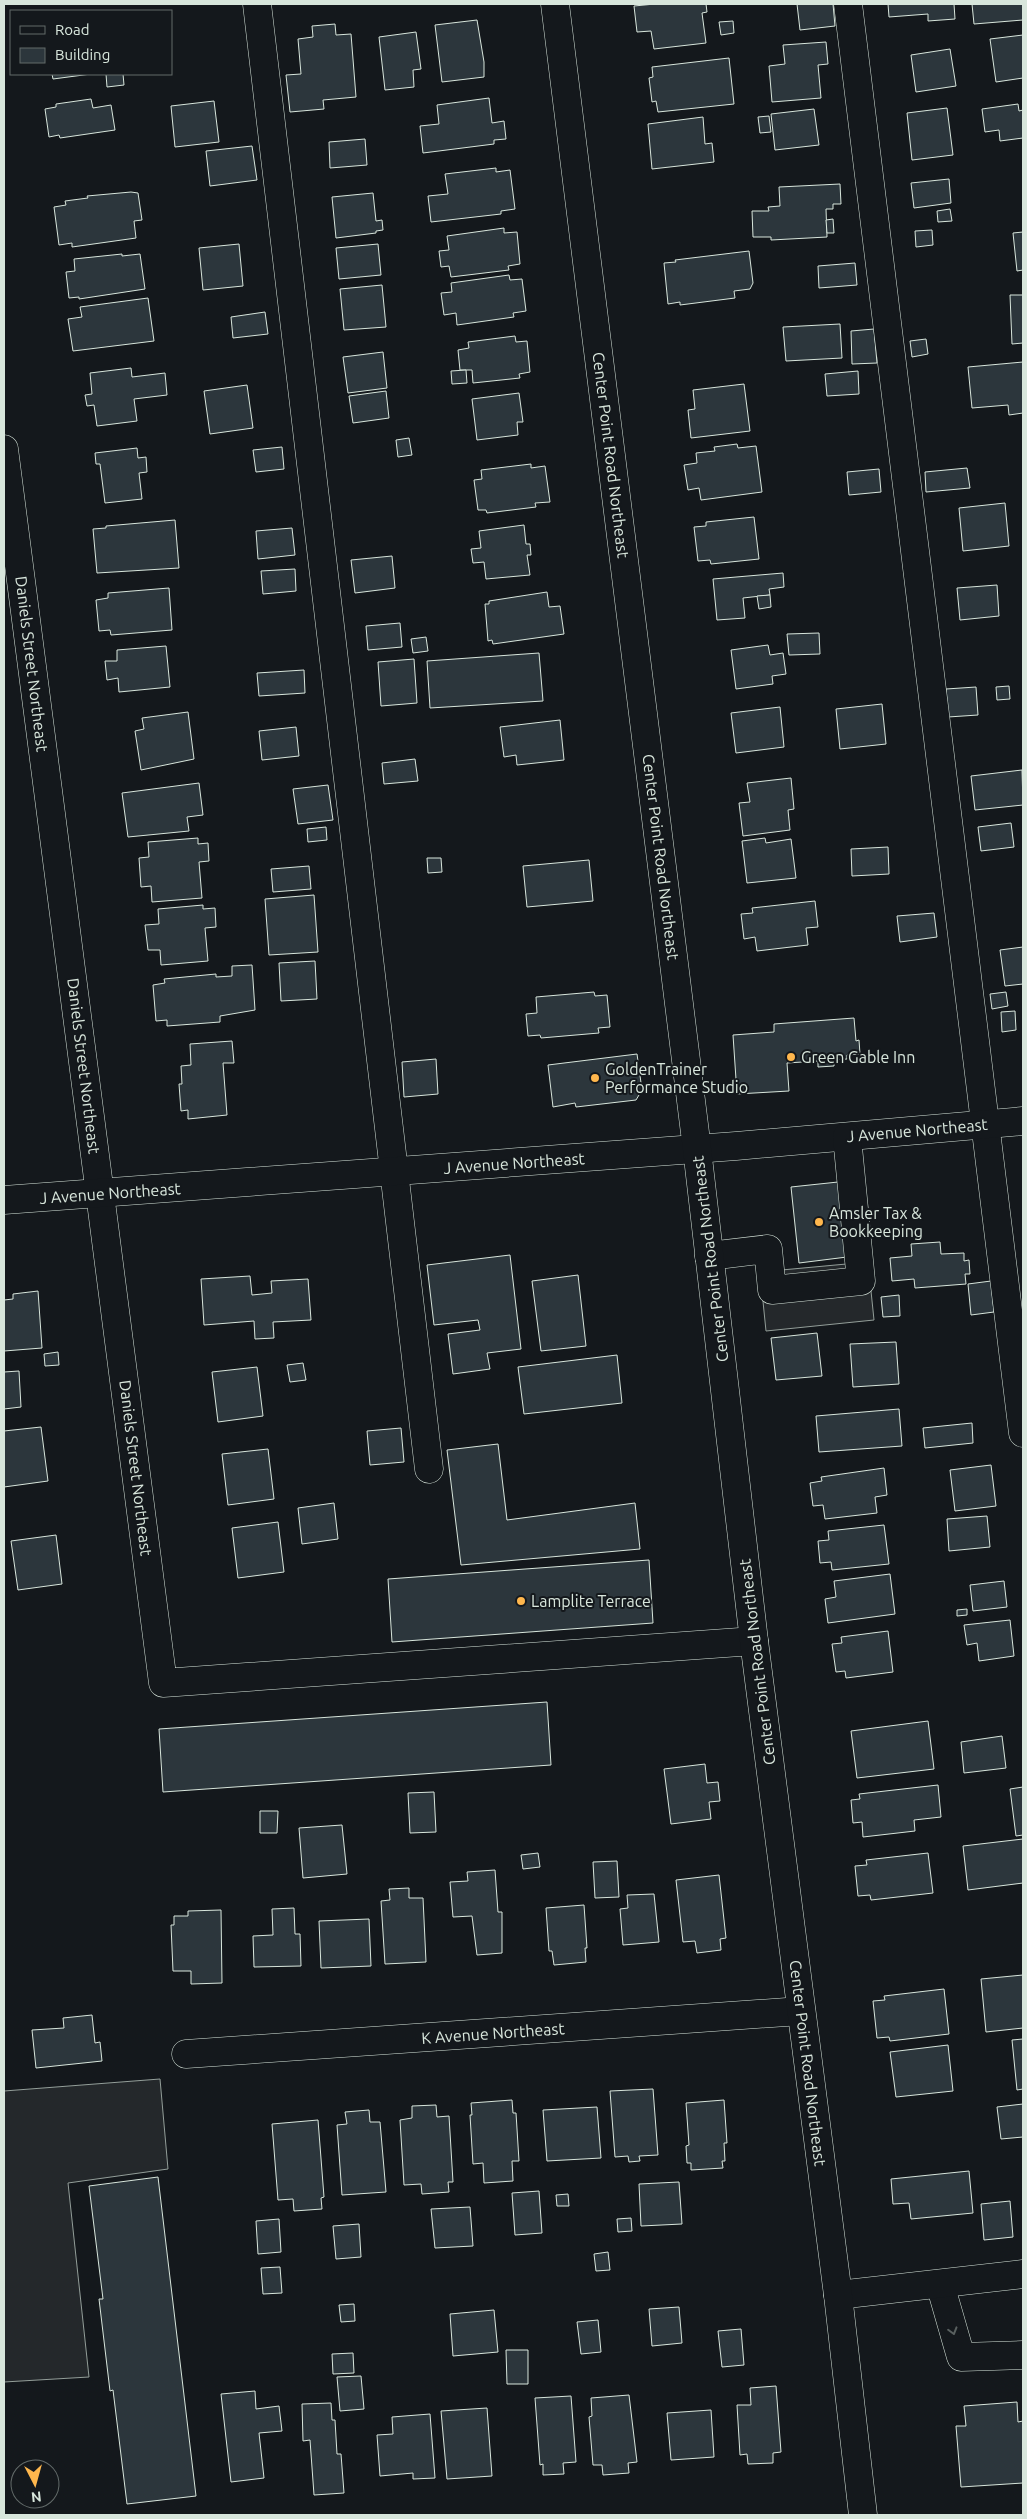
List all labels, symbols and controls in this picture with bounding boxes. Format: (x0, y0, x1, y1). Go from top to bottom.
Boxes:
legend (10, 10, 172, 75)
text: Road (55, 21, 90, 38)
text: Building (55, 46, 110, 63)
street label: Center Point Road Northeast (589, 351, 633, 560)
street label: Daniels Street Northeast (12, 575, 52, 754)
street label: Center Point Road Northeast (639, 753, 683, 962)
street label: Daniels Street Northeast (64, 977, 104, 1156)
place label: Green Gable Inn (801, 1048, 915, 1066)
marker: Green Gable Inn (785, 1051, 797, 1063)
place label: GoldenTrainer Performance Studio (605, 1060, 748, 1096)
marker: GoldenTrainer Performance Studio (589, 1072, 601, 1084)
street label: J Avenue Northeast (846, 1115, 989, 1145)
street label: J Avenue Northeast (443, 1149, 586, 1177)
street label: Center Point Road Northeast (688, 1154, 732, 1363)
street label: J Avenue Northeast (39, 1179, 182, 1207)
place label: Amsler Tax & Bookkeeping (829, 1204, 923, 1240)
marker: Amsler Tax & Bookkeeping (813, 1216, 825, 1228)
street label: Daniels Street Northeast (116, 1379, 156, 1558)
street label: Center Point Road Northeast (735, 1557, 779, 1766)
place label: Lamplite Terrace (531, 1592, 651, 1610)
marker: Lamplite Terrace (515, 1595, 527, 1607)
street label: Center Point Road Northeast (786, 1959, 830, 2168)
street label: K Avenue Northeast (421, 2019, 566, 2047)
one-way arrow (948, 2326, 958, 2334)
north arrow (10, 2459, 60, 2509)
text: N (30, 2488, 42, 2505)

